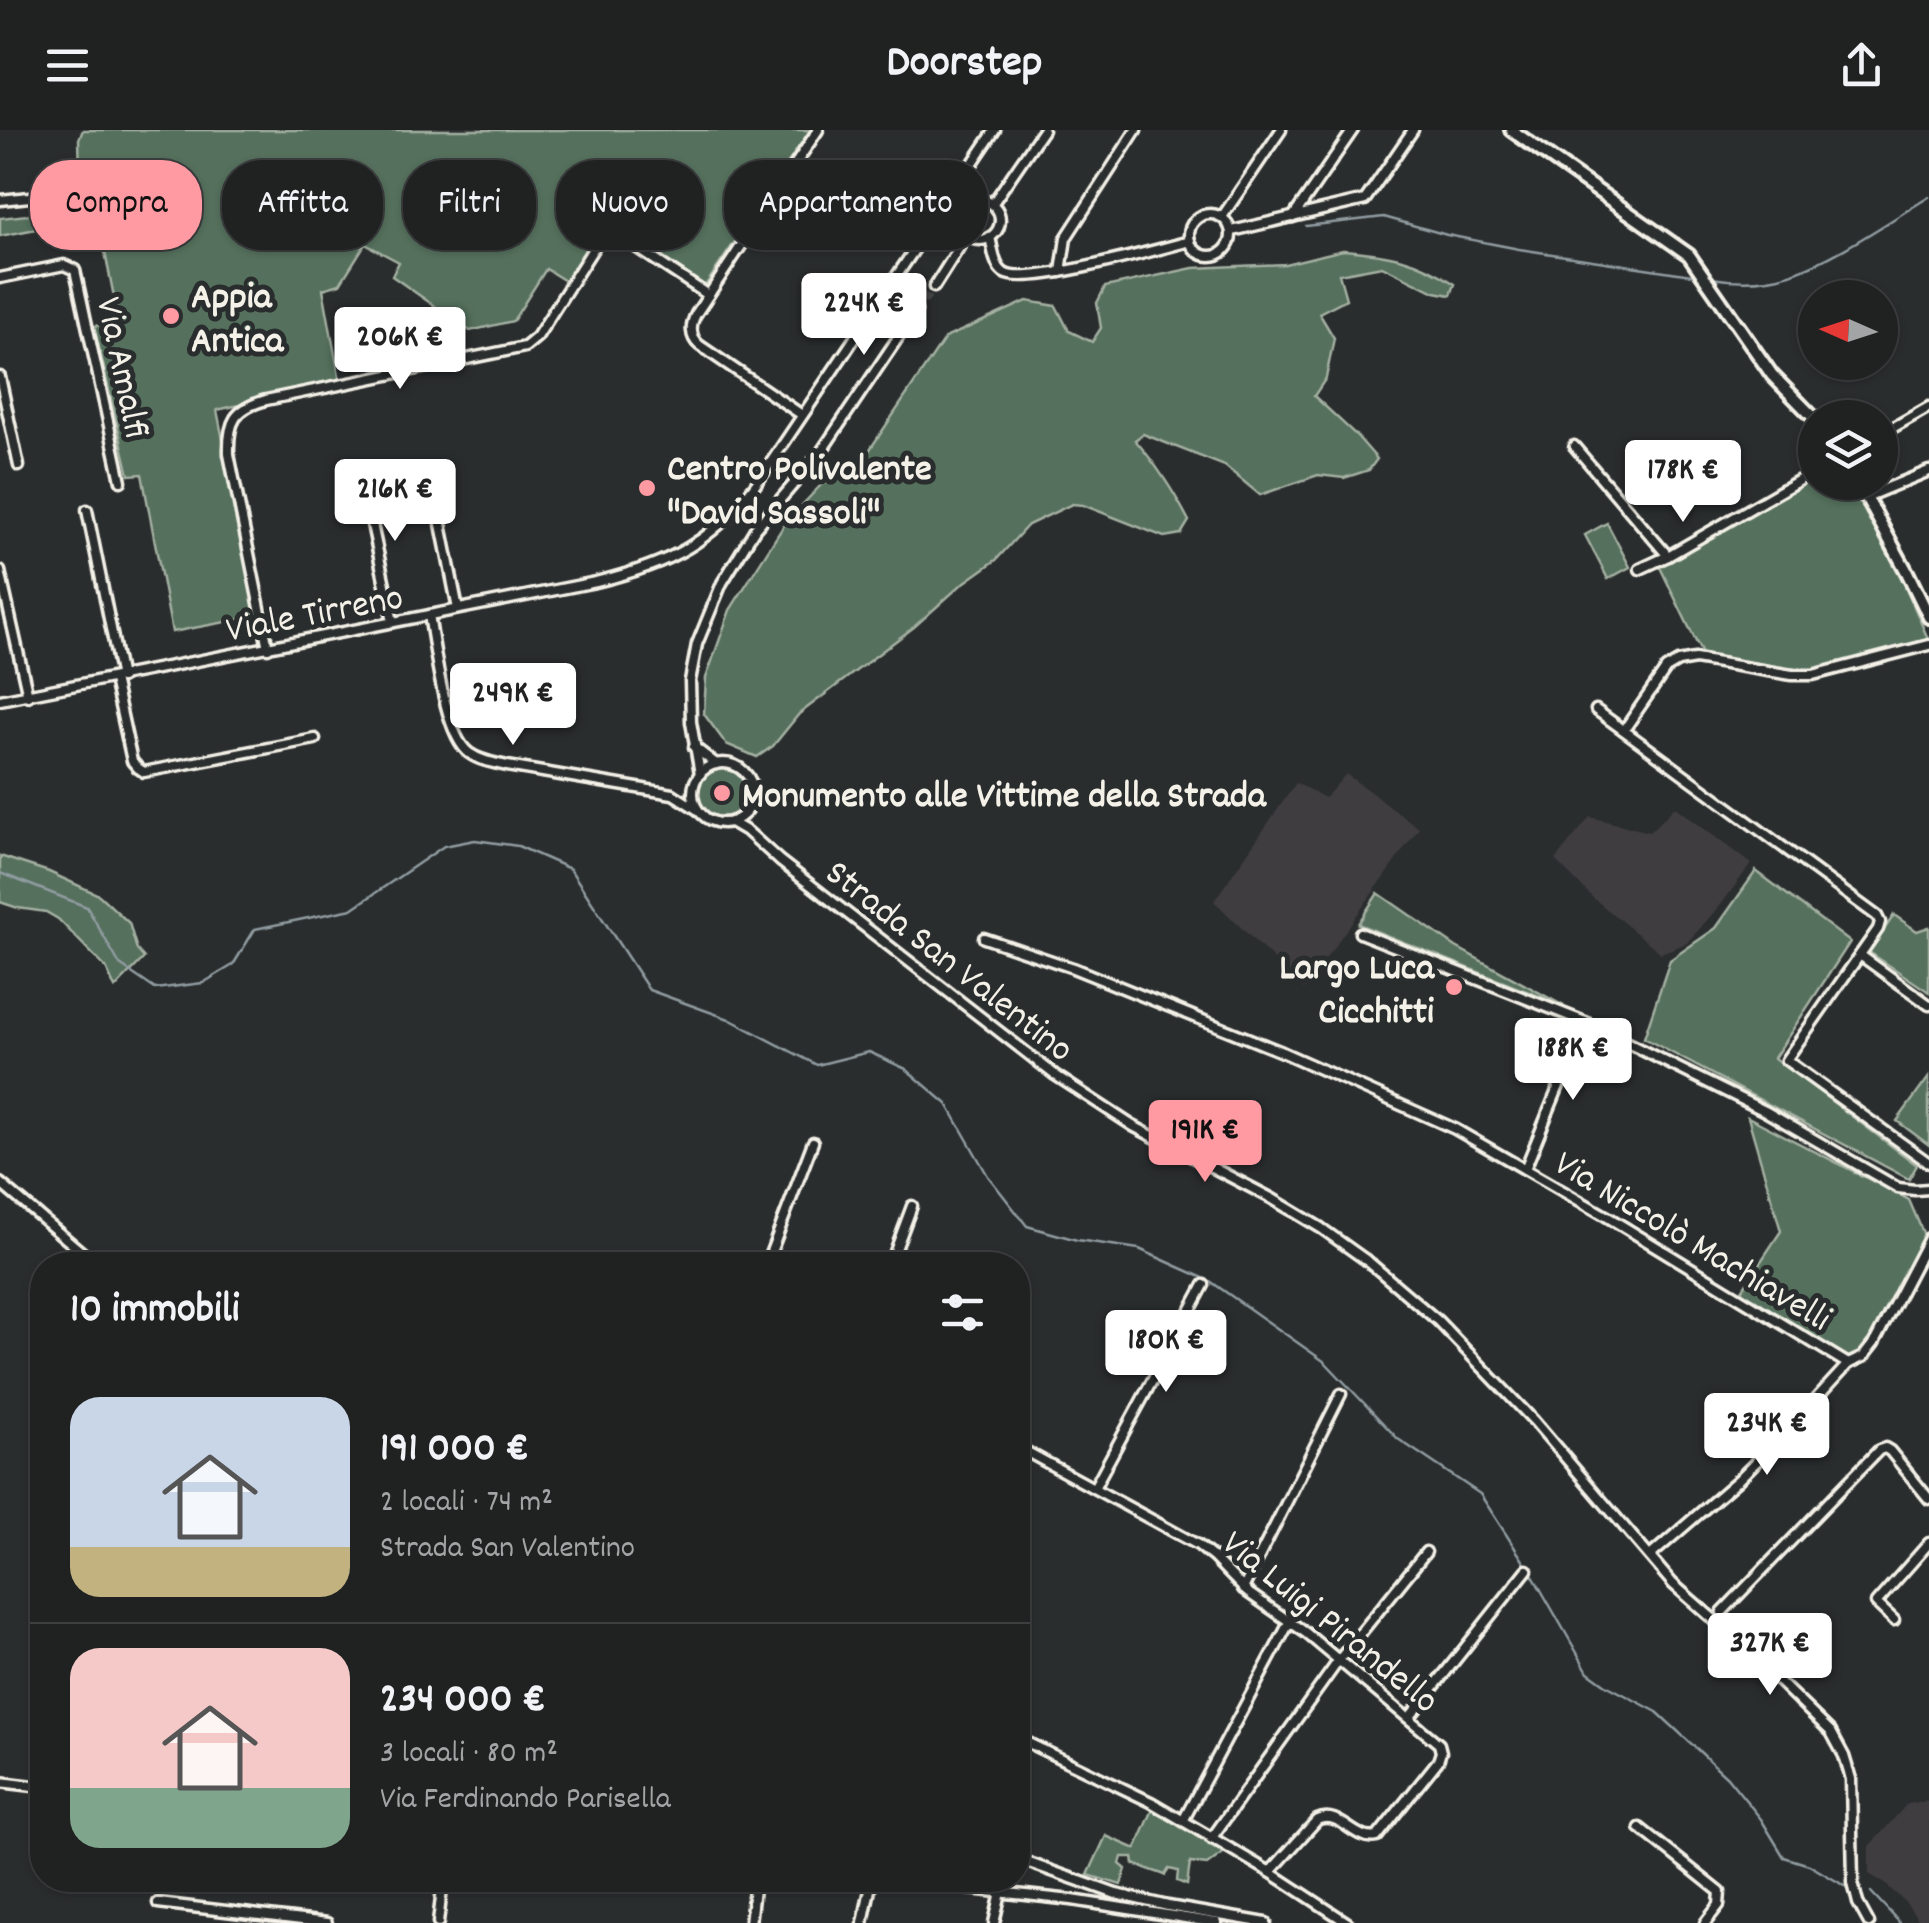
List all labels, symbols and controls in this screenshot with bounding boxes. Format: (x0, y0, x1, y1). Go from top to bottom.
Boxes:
text: Doorstep (886, 33, 1043, 97)
icon: menu (40, 38, 95, 93)
icon: share (1834, 38, 1889, 93)
chip: Compra (30, 160, 202, 250)
chip: Affitta (222, 160, 383, 250)
chip: Filtri (403, 160, 536, 250)
chip: Nuovo (556, 160, 704, 250)
chip: Appartamento (724, 160, 988, 250)
place label: Appia Antica (191, 272, 285, 371)
pin: 224K € (783, 273, 945, 358)
north arrow (1798, 280, 1898, 380)
map controls (1798, 280, 1898, 500)
text: 224K € (823, 282, 905, 328)
street label: Via Amalfi (78, 292, 161, 444)
marker: Appia Antica (160, 305, 182, 327)
pin: 206K € (319, 307, 481, 392)
text: 206K € (356, 316, 444, 362)
button: layers (1798, 400, 1898, 500)
pin: 178K € (1602, 440, 1764, 525)
place label: Centro Polivalente "David Sassoli" (667, 444, 932, 543)
text: 178K € (1647, 449, 1719, 495)
pin: 216K € (314, 459, 476, 544)
text: 216K € (357, 468, 433, 514)
marker: Centro Polivalente "David Sassoli" (636, 477, 658, 499)
street label: Viale Tirreno (222, 572, 408, 660)
pin: 249K € (432, 663, 594, 748)
text: 249K € (472, 672, 554, 718)
place label: Monumento alle Vittime della Strada (742, 771, 1267, 826)
marker: Monumento alle Vittime della Strada (711, 782, 733, 804)
street label: Strada San Valentino (811, 848, 1084, 1078)
place label: Largo Luca Cicchitti (1279, 943, 1435, 1042)
marker: Largo Luca Cicchitti (1443, 976, 1465, 998)
pin: 188K € (1492, 1018, 1654, 1103)
text: 188K € (1537, 1027, 1609, 1073)
pin: 191K € (1124, 1100, 1286, 1185)
text: 191K € (1171, 1109, 1239, 1155)
street label: Via Niccolò Machiavelli (1542, 1139, 1840, 1348)
text: 10 immobili (70, 1282, 239, 1342)
icon: filters (935, 1285, 990, 1340)
pin: 180K € (1085, 1310, 1247, 1395)
text: 180K € (1127, 1319, 1205, 1365)
pin: 234K € (1686, 1393, 1848, 1478)
text: 234K € (1726, 1402, 1808, 1448)
text: 191 000 € (380, 1421, 529, 1481)
icon: home (150, 1437, 270, 1557)
text: 2 locali · 74 m² (380, 1481, 553, 1527)
street label: Via Luigi Pirandello (1208, 1519, 1449, 1729)
text: Strada San Valentino (380, 1527, 635, 1573)
pin: 327K € (1689, 1613, 1851, 1698)
text: 327K € (1730, 1622, 1810, 1668)
text: 234 000 € (380, 1672, 546, 1732)
icon: home (150, 1688, 270, 1808)
text: 3 locali · 80 m² (380, 1732, 558, 1778)
text: Via Ferdinando Parisella (380, 1778, 671, 1824)

